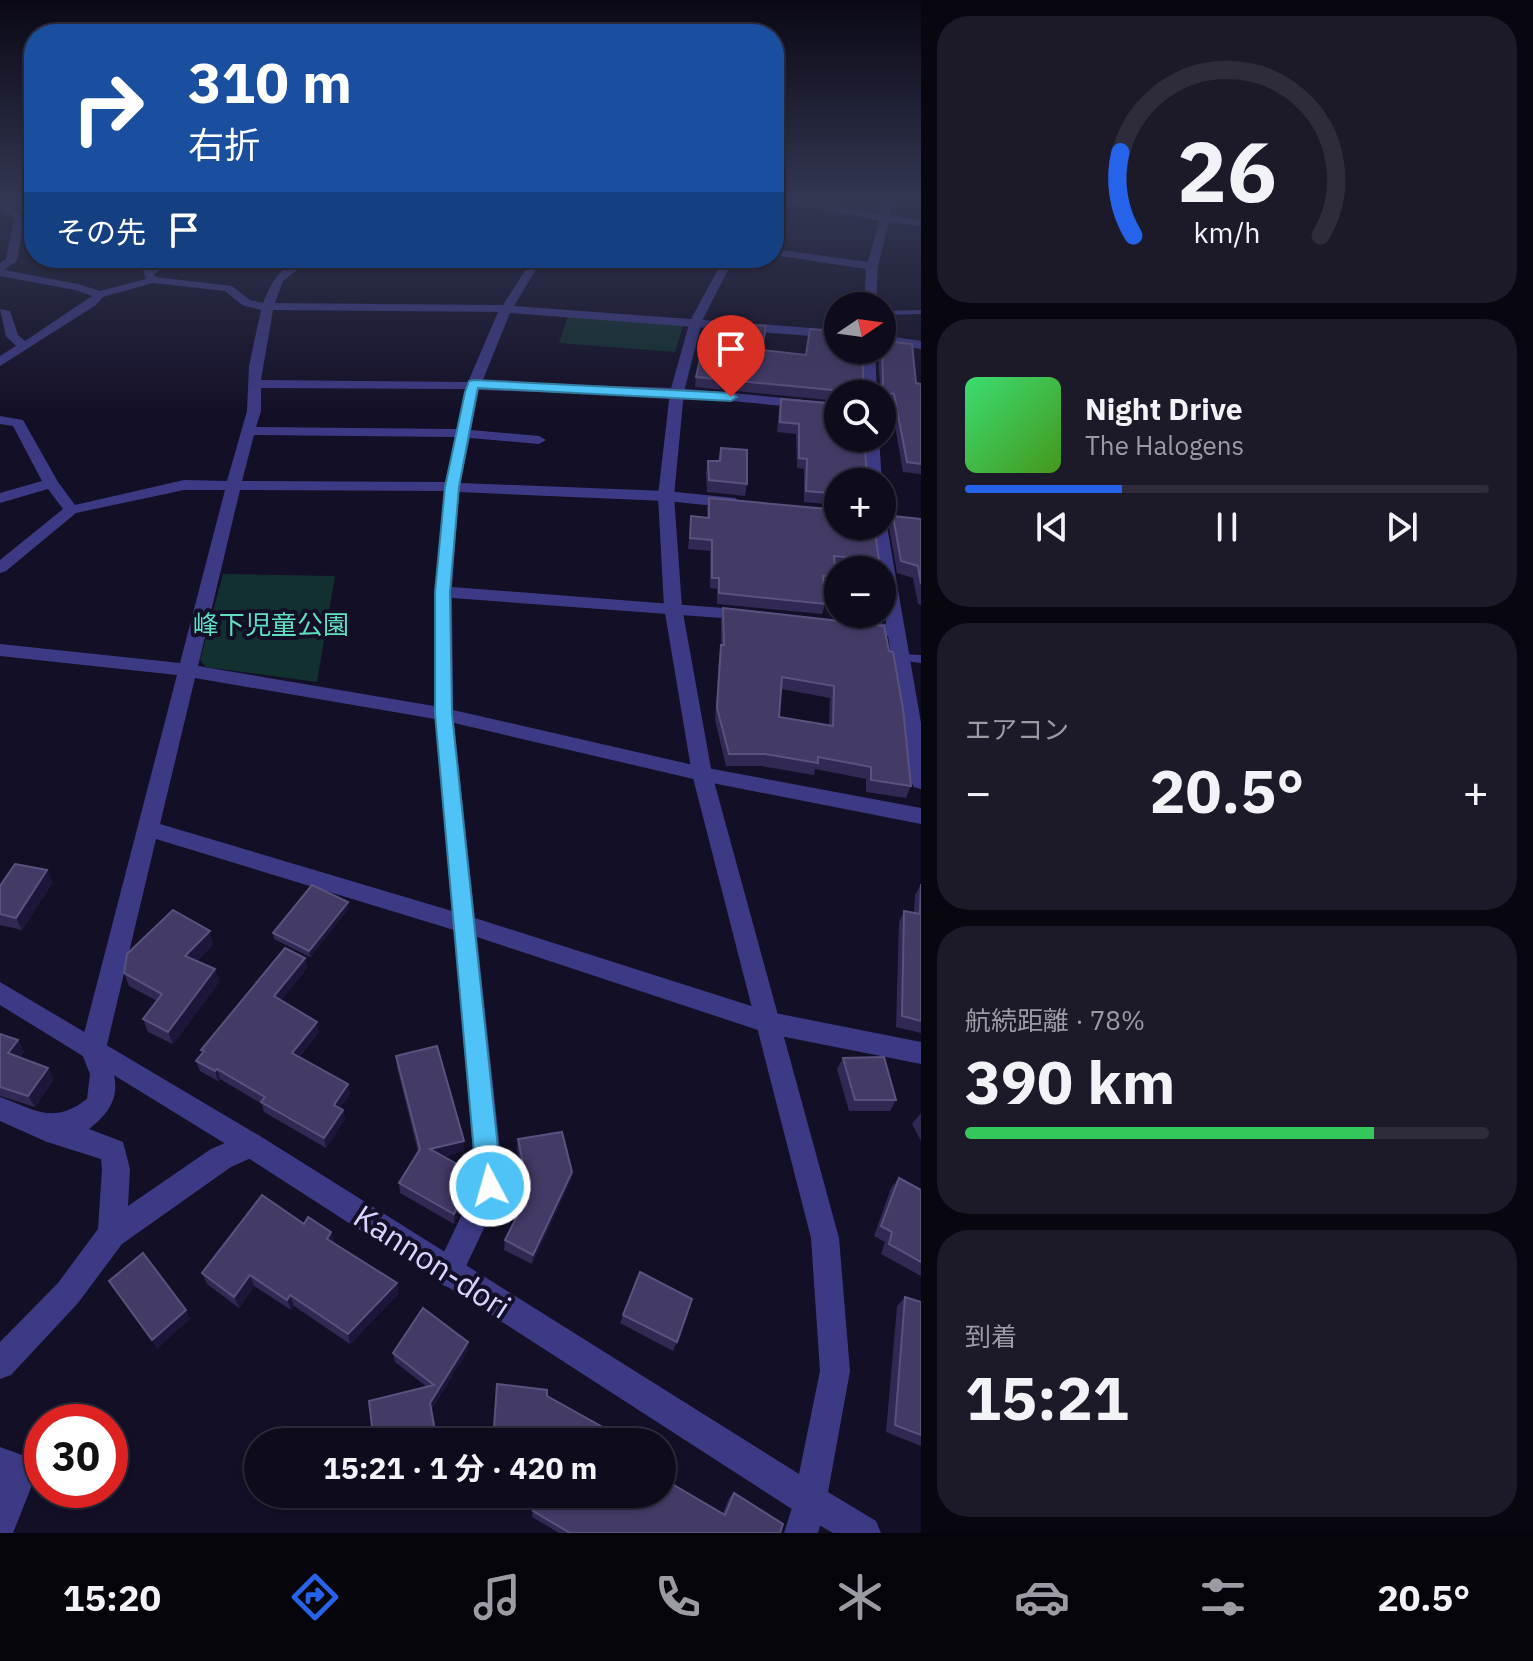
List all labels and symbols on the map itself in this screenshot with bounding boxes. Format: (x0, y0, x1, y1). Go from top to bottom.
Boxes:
north arrow (824, 292, 896, 364)
pin (697, 315, 765, 397)
park label: 峰下児童公園 (193, 607, 349, 641)
position arrow (448, 1144, 532, 1228)
street label: Kannon-dori (346, 1195, 519, 1327)
speed limit sign: 30 (24, 1404, 128, 1508)

